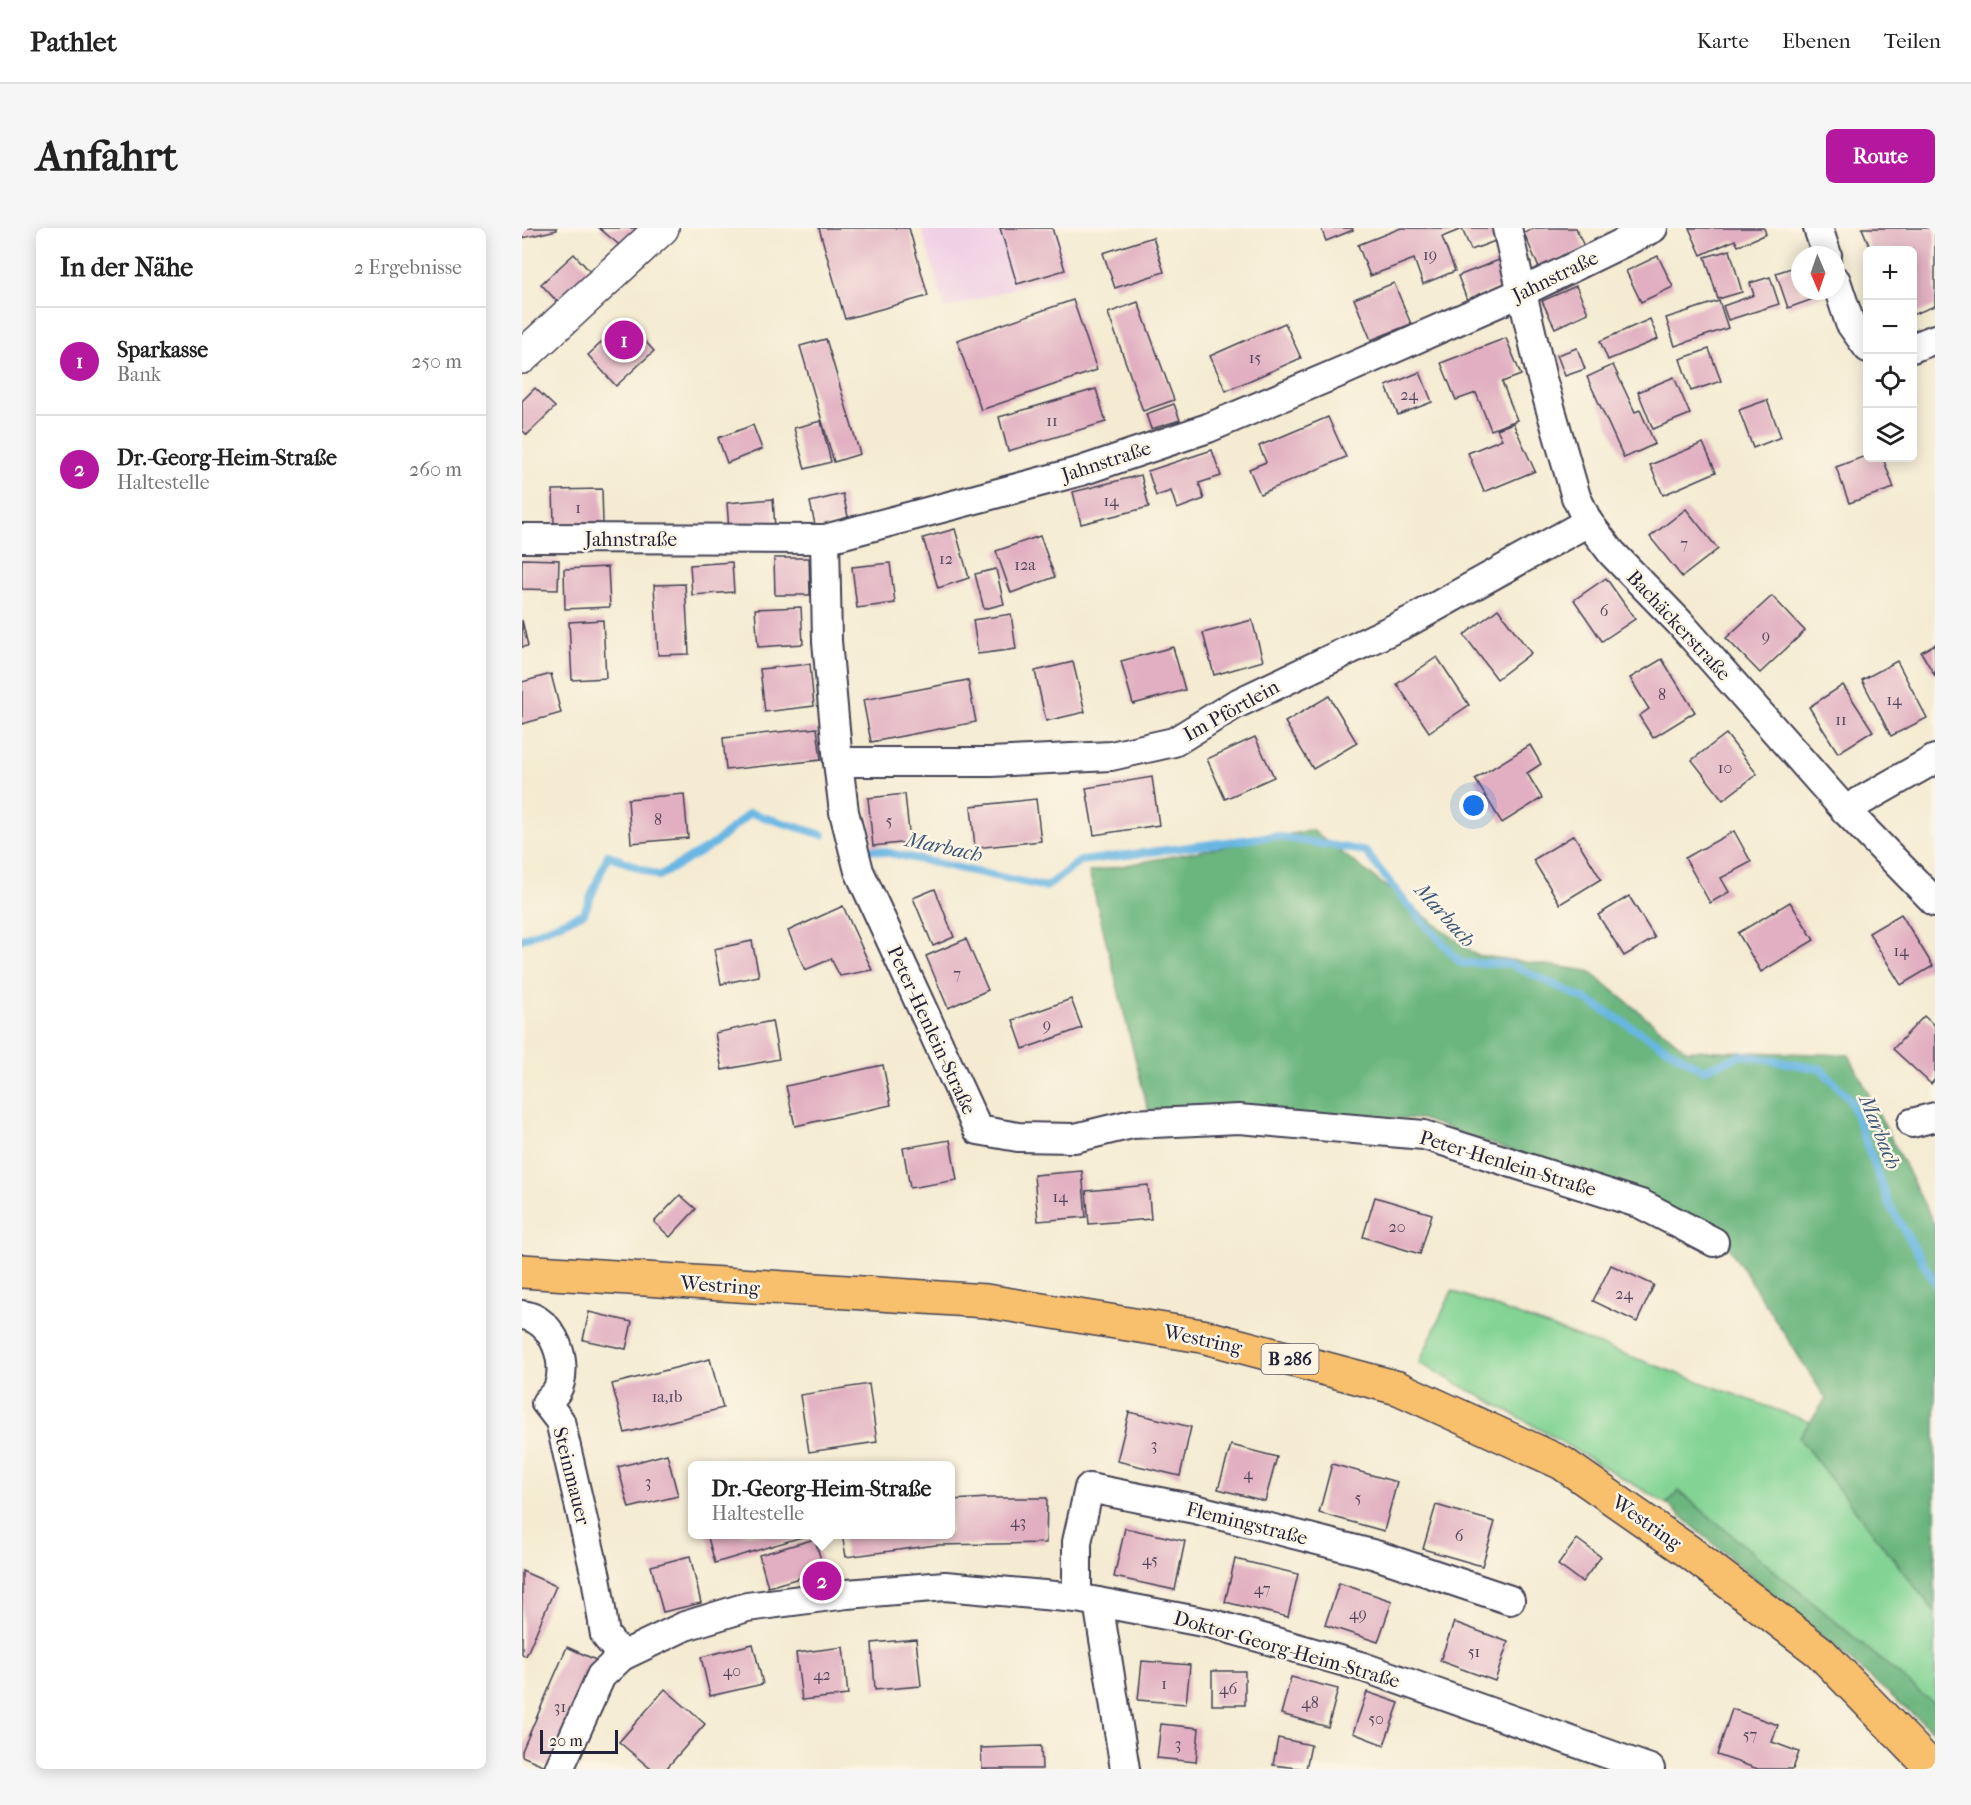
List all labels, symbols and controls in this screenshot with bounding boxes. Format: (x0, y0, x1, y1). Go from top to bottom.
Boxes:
text: Pathlet (30, 25, 117, 58)
text: Karte (1697, 29, 1749, 53)
text: Ebenen (1782, 29, 1851, 53)
text: Teilen (1884, 29, 1941, 53)
button: Route (1826, 129, 1935, 183)
text: Anfahrt (36, 132, 178, 181)
house number: 19 (1423, 245, 1437, 264)
street label: Jahnstraße (1507, 246, 1602, 308)
north arrow (1791, 246, 1845, 300)
map controls (1863, 246, 1917, 462)
button: + (1863, 246, 1917, 300)
text: In der Nähe (60, 252, 193, 283)
text: 2 Ergebnisse (354, 256, 462, 279)
button: − (1863, 300, 1917, 354)
pin: 1 (604, 318, 644, 362)
text: Sparkasse (117, 337, 208, 363)
house number: 15 (1249, 348, 1261, 367)
text: 1 (76, 350, 83, 373)
text: 250 m (411, 350, 462, 373)
button: locate (1863, 354, 1917, 408)
text: Bank (117, 363, 161, 386)
house number: 24 (1400, 385, 1418, 404)
button: layers (1863, 408, 1917, 462)
house number: 11 (1046, 411, 1058, 430)
street label: Jahnstraße (1057, 436, 1154, 487)
text: Dr.-Georg-Heim-Straße (117, 445, 337, 471)
text: 2 (74, 458, 85, 481)
text: 260 m (409, 458, 462, 481)
text: Haltestelle (117, 471, 210, 494)
house number: 14 (1103, 491, 1119, 510)
house number: 1 (575, 498, 581, 517)
street label: Jahnstraße (583, 528, 677, 551)
house number: 7 (1680, 534, 1688, 553)
house number: 12 (939, 549, 953, 568)
house number: 12a (1014, 555, 1036, 574)
street label: Bachäckerstraße (1622, 566, 1735, 685)
house number: 6 (1600, 601, 1609, 620)
house number: 9 (1762, 626, 1770, 645)
street label: Im Pförtlein (1179, 675, 1283, 746)
house number: 8 (1658, 685, 1666, 704)
house number: 14 (1886, 690, 1902, 709)
house number: 11 (1835, 710, 1847, 729)
house number: 10 (1718, 758, 1732, 777)
your location (1459, 791, 1488, 820)
house number: 8 (654, 810, 662, 829)
house number: 5 (886, 811, 893, 830)
water label: Marbach (901, 827, 985, 867)
water label: Marbach (1409, 876, 1480, 952)
house number: 14 (1893, 941, 1909, 960)
street label: Peter-Henlein-Straße (882, 942, 981, 1118)
house number: 7 (953, 964, 961, 983)
house number: 9 (1043, 1015, 1051, 1034)
water label: Marbach (1854, 1089, 1906, 1173)
street label: Peter-Henlein-Straße (1417, 1126, 1599, 1201)
house number: 14 (1052, 1187, 1068, 1206)
house number: 20 (1388, 1217, 1406, 1236)
street label: Westring (679, 1271, 761, 1300)
house number: 24 (1615, 1284, 1633, 1303)
street label: Westring (1161, 1320, 1244, 1359)
road number: B 286 (1262, 1344, 1318, 1374)
house number: 1a,1b (652, 1387, 682, 1406)
street label: Steinmauer (548, 1425, 595, 1528)
house number: 3 (1151, 1435, 1157, 1454)
popup (688, 1461, 955, 1539)
house number: 4 (1243, 1464, 1253, 1483)
house number: 3 (645, 1472, 651, 1491)
text: Dr.-Georg-Heim-Straße (712, 1476, 931, 1502)
house number: 5 (1355, 1488, 1362, 1507)
street label: Westring (1607, 1490, 1686, 1555)
street label: Flemingstraße (1184, 1497, 1310, 1550)
text: Haltestelle (712, 1502, 804, 1525)
house number: 43 (1010, 1512, 1026, 1531)
house number: 6 (1455, 1526, 1464, 1545)
house number: 45 (1142, 1550, 1158, 1569)
pin: 2 (802, 1558, 842, 1604)
house number: 47 (1254, 1579, 1271, 1598)
house number: 49 (1349, 1604, 1367, 1623)
street label: Doktor-Georg-Heim-Straße (1171, 1606, 1403, 1693)
house number: 51 (1468, 1642, 1480, 1661)
house number: 40 (723, 1661, 741, 1680)
house number: 42 (813, 1665, 831, 1684)
house number: 1 (1161, 1674, 1167, 1693)
house number: 46 (1219, 1679, 1237, 1698)
house number: 48 (1301, 1693, 1319, 1712)
house number: 31 (554, 1697, 566, 1716)
house number: 50 (1368, 1709, 1384, 1728)
house number: 57 (1743, 1725, 1758, 1744)
scale bar (540, 1727, 618, 1754)
text: 20 m (549, 1731, 583, 1750)
house number: 3 (1175, 1734, 1181, 1753)

